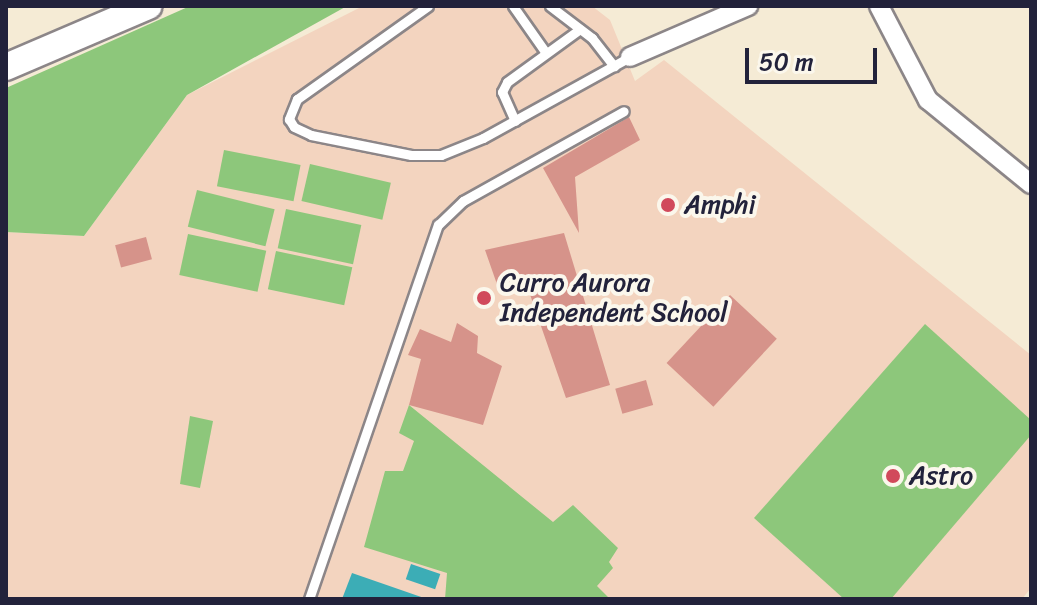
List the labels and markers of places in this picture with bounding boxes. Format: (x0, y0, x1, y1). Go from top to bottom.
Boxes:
place label: Amphi (684, 189, 756, 221)
marker: Amphi (659, 196, 677, 214)
place label: Curro Aurora Independent School (500, 267, 728, 328)
marker: Curro Aurora Independent School (475, 289, 493, 307)
place label: Astro (909, 460, 973, 492)
marker: Astro (884, 467, 902, 485)

